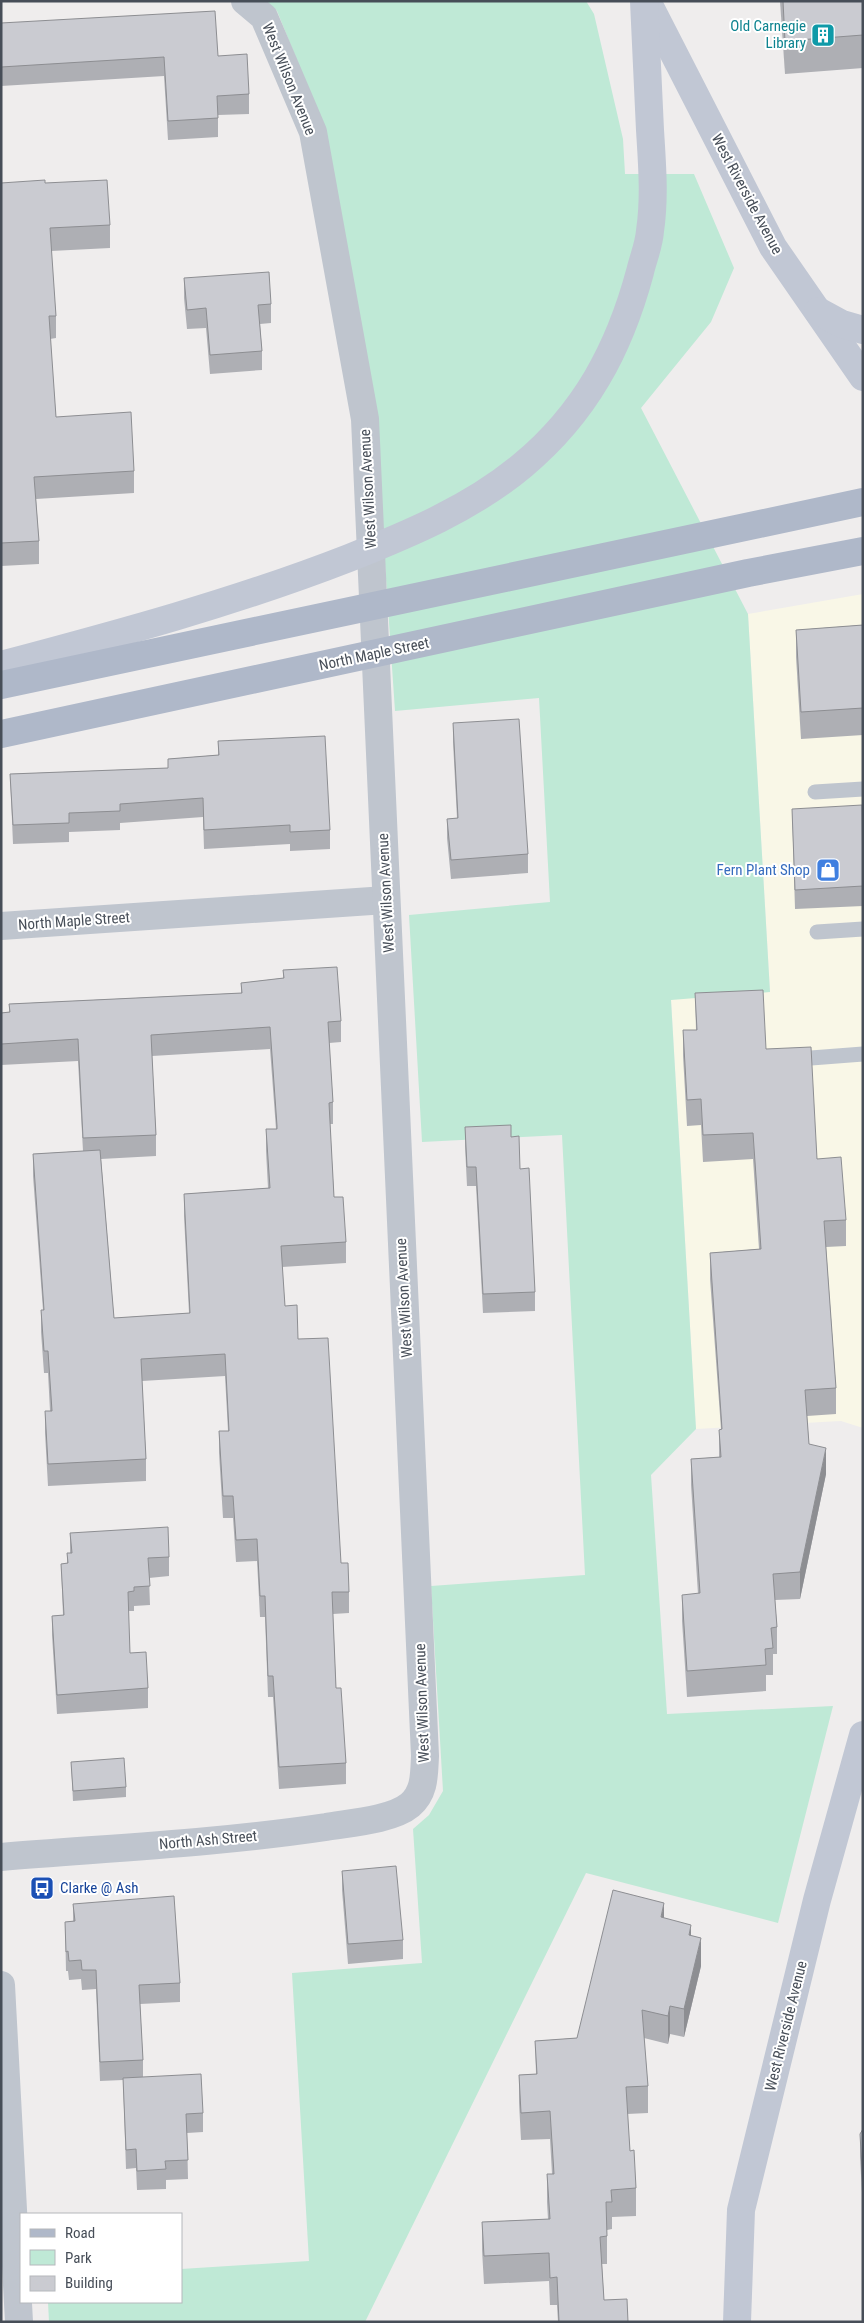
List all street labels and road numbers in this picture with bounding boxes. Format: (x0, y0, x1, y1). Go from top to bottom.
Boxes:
street label: West Wilson Avenue (258, 20, 320, 138)
street label: West Riverside Avenue (708, 131, 786, 257)
street label: West Wilson Avenue (356, 429, 380, 549)
street label: North Maple Street (317, 634, 431, 674)
street label: West Wilson Avenue (374, 833, 398, 953)
street label: North Maple Street (18, 908, 130, 934)
street label: West Wilson Avenue (392, 1238, 416, 1358)
street label: West Wilson Avenue (411, 1643, 433, 1763)
street label: North Ash Street (158, 1827, 258, 1853)
street label: West Riverside Avenue (761, 1959, 811, 2093)

